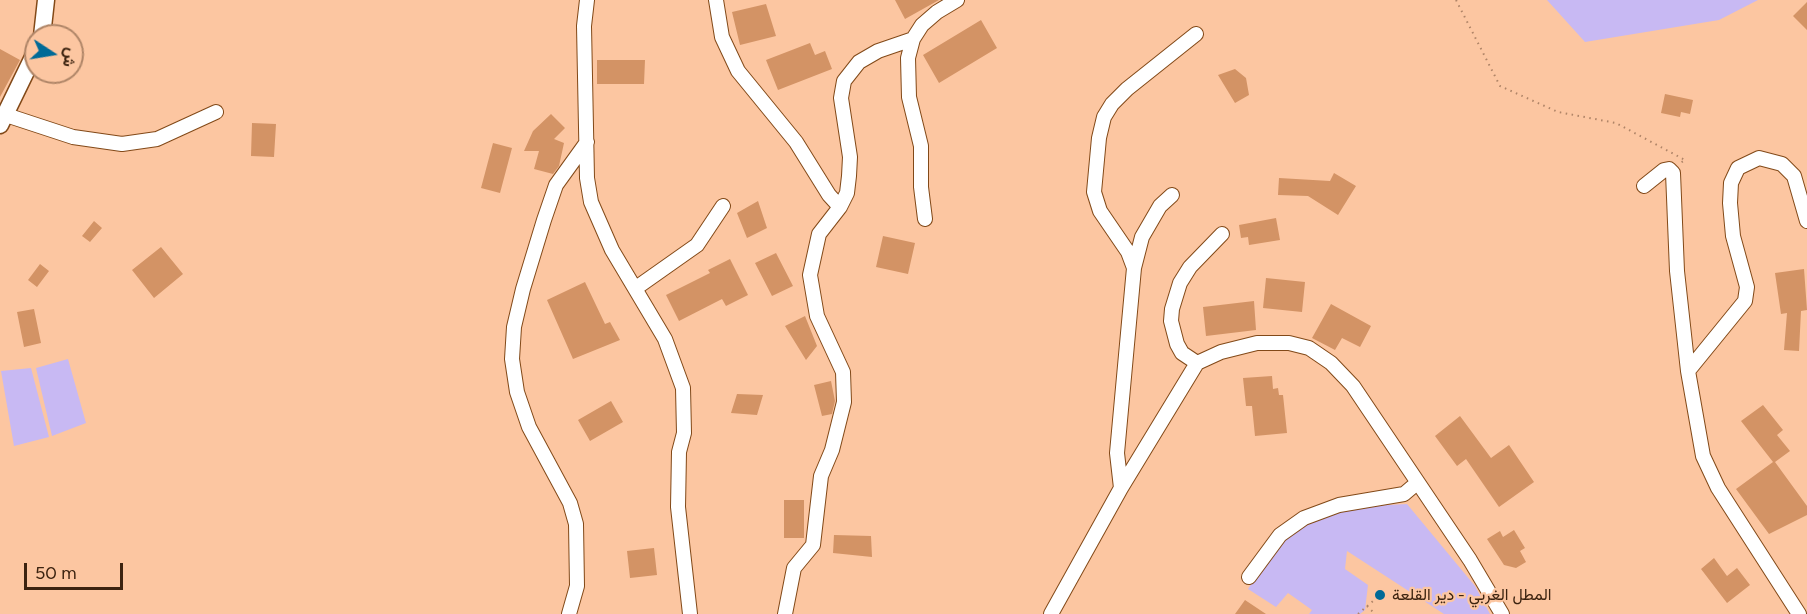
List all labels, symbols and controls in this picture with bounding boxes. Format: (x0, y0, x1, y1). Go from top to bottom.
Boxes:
north arrow (24, 24, 84, 84)
text: ش (59, 46, 81, 69)
scale bar (27, 551, 126, 589)
text: 50 m (35, 562, 77, 584)
place label: المطل الغربي - دير القلعة (1392, 585, 1552, 605)
marker: المطل الغربي - دير القلعة (1373, 588, 1387, 602)

